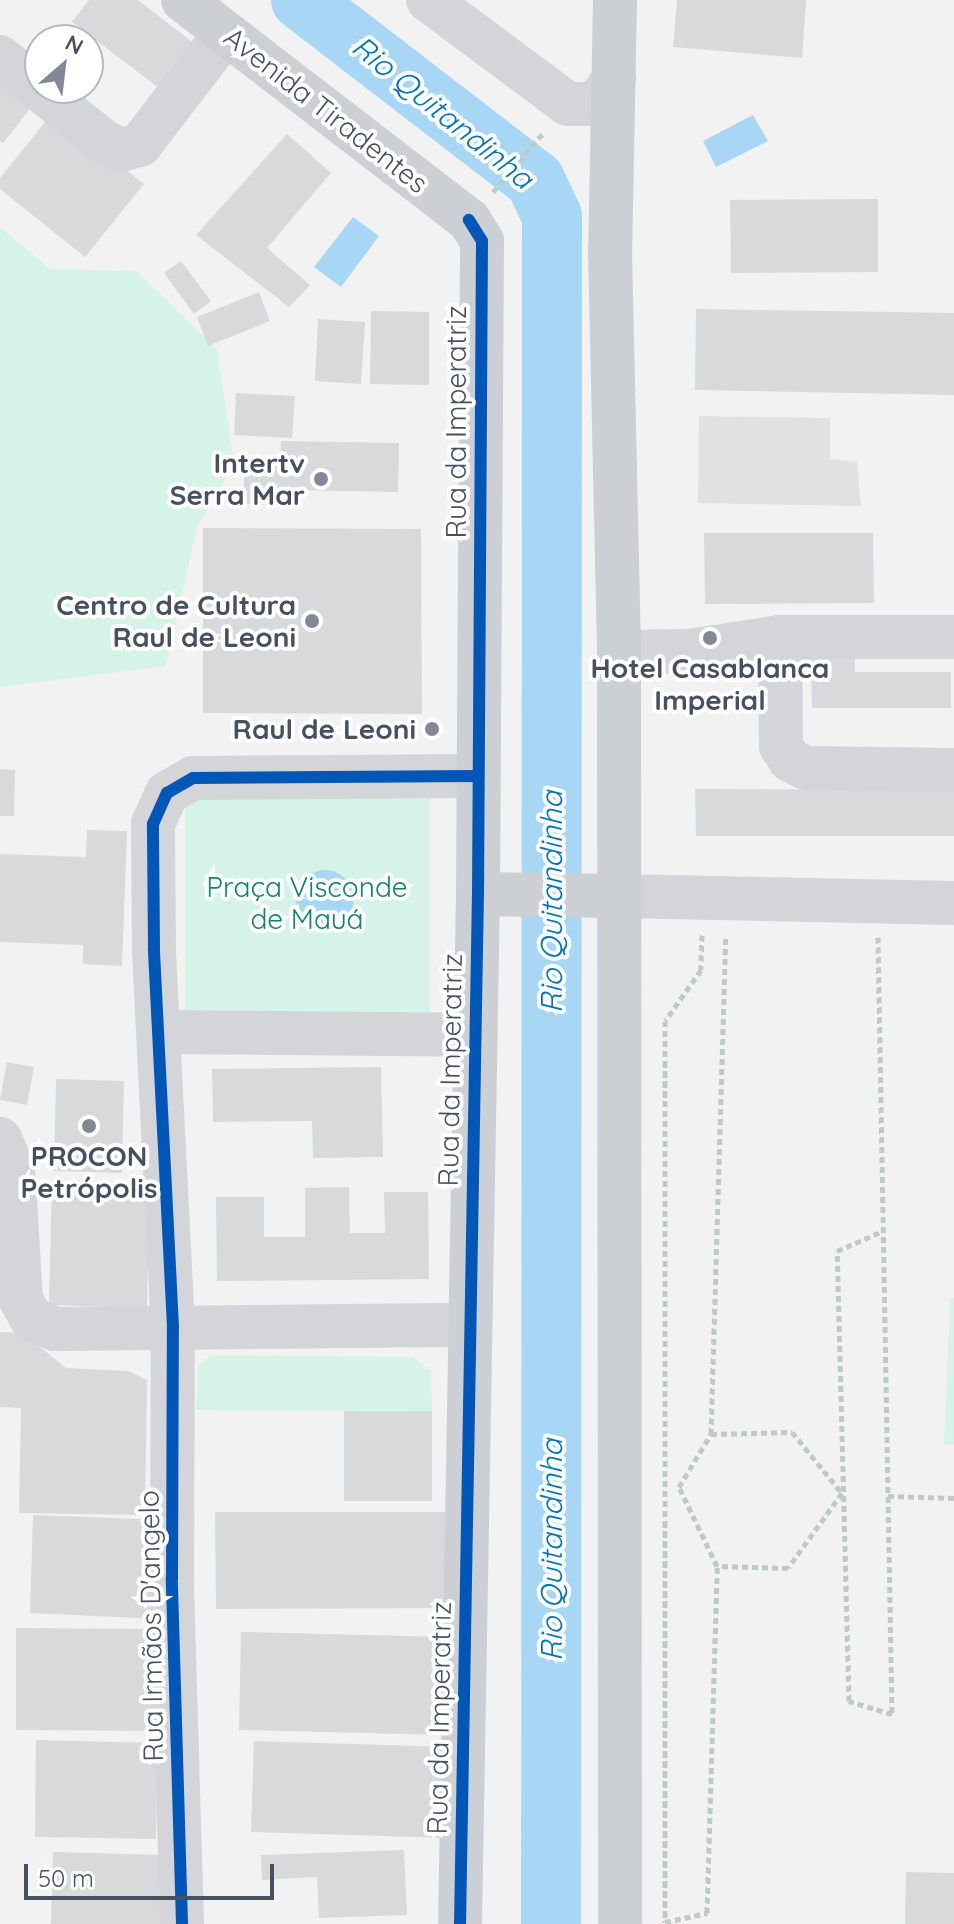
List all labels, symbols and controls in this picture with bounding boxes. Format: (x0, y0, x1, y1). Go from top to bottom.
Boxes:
street label: Avenida Tiradentes (217, 20, 435, 200)
north arrow (24, 24, 104, 104)
text: N (61, 28, 88, 61)
water label: Rio Quitandinha (345, 28, 541, 196)
street label: Rua da Imperatriz (439, 305, 473, 539)
place label: Intertv Serra Mar (170, 446, 305, 512)
marker: Intertv Serra Mar (312, 470, 330, 488)
place label: Centro de Cultura Raul de Leoni (56, 588, 296, 654)
marker: Centro de Cultura Raul de Leoni (303, 612, 321, 630)
marker: Hotel Casablanca Imperial (701, 629, 719, 647)
place label: Hotel Casablanca Imperial (591, 651, 829, 717)
place label: Raul de Leoni (233, 712, 416, 746)
marker: Raul de Leoni (423, 720, 441, 738)
water label: Rio Quitandinha (533, 791, 569, 1013)
park label: Praça Visconde de Mauá (206, 870, 408, 936)
street label: Rua da Imperatriz (431, 953, 469, 1187)
marker: PROCON Petrópolis (80, 1117, 98, 1135)
place label: PROCON Petrópolis (21, 1139, 157, 1205)
water label: Rio Quitandinha (533, 1439, 569, 1661)
street label: Rua Irmãos D'angelo (132, 1490, 170, 1762)
street label: Rua da Imperatriz (420, 1601, 458, 1835)
scale bar (28, 1848, 278, 1898)
text: 50 m (38, 1863, 94, 1893)

